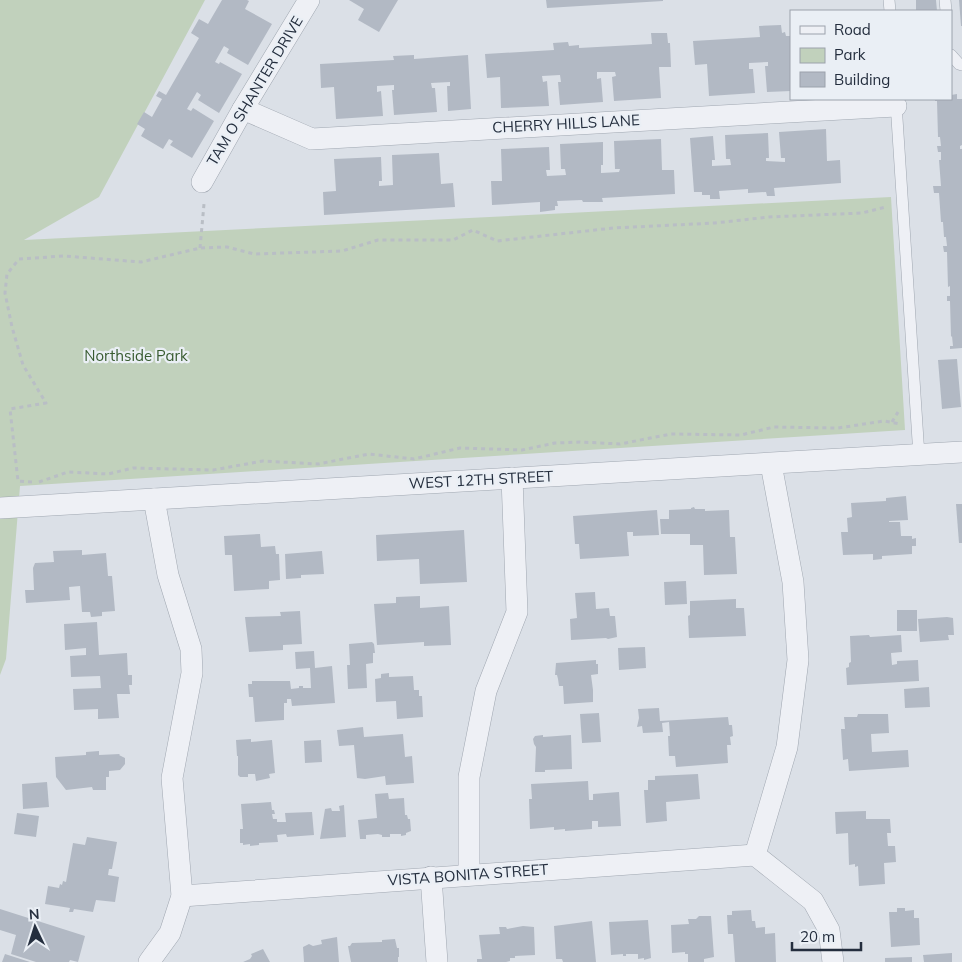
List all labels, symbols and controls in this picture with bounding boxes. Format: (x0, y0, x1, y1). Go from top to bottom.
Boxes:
legend (790, 10, 952, 100)
street label: TAM O SHANTER DRIVE (202, 12, 307, 169)
text: Road (834, 20, 871, 39)
text: Park (834, 45, 866, 64)
text: Building (834, 70, 890, 89)
street label: CHERRY HILLS LANE (492, 110, 640, 137)
park label: Northside Park (84, 346, 188, 365)
street label: WEST 12TH STREET (408, 466, 554, 493)
street label: VISTA BONITA STREET (387, 859, 549, 890)
north arrow (10, 902, 60, 952)
text: N (28, 905, 40, 923)
scale bar (792, 920, 861, 952)
text: 20 m (800, 927, 835, 946)

